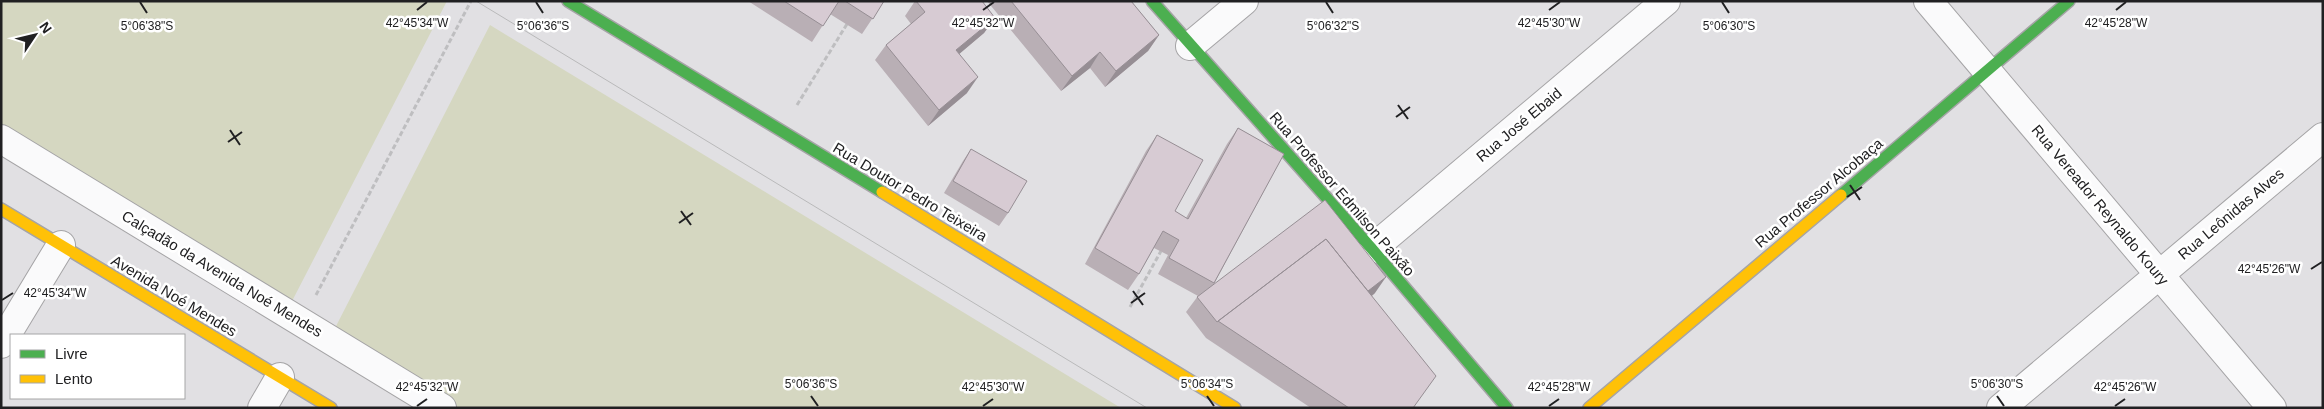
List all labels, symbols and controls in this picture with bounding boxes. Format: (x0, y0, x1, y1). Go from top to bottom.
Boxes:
north arrow (10, 10, 60, 60)
text: 42°45'34"W (386, 16, 449, 30)
text: 42°45'32"W (952, 16, 1015, 30)
text: 42°45'30"W (1518, 16, 1581, 30)
text: 42°45'28"W (2085, 16, 2148, 30)
text: N (36, 19, 55, 36)
text: 5°06'38"S (121, 19, 173, 33)
text: 5°06'36"S (517, 19, 569, 33)
text: 5°06'32"S (1307, 19, 1359, 33)
text: 5°06'30"S (1703, 19, 1755, 33)
street label: Rua José Ebaid (1473, 84, 1565, 165)
street label: Rua Professor Edmilson Paixão (1266, 108, 1418, 279)
street label: Rua Vereador Reynaldo Koury (2028, 121, 2173, 288)
street label: Rua Professor Alcobaça (1752, 134, 1886, 251)
street label: Rua Doutor Pedro Teixeira (830, 139, 991, 245)
street label: Rua Leônidas Alves (2174, 164, 2287, 263)
street label: Calçadão da Avenida Noé Mendes (118, 207, 326, 341)
street label: Avenida Noé Mendes (108, 251, 240, 341)
text: 42°45'26"W (2238, 262, 2301, 276)
text: 42°45'34"W (24, 286, 87, 300)
legend (10, 334, 185, 399)
text: Livre (55, 345, 88, 362)
text: Lento (55, 370, 93, 387)
text: 5°06'36"S (785, 377, 837, 391)
text: 5°06'34"S (1181, 377, 1233, 391)
text: 5°06'30"S (1971, 377, 2023, 391)
text: 42°45'32"W (396, 380, 459, 394)
text: 42°45'30"W (962, 380, 1025, 394)
text: 42°45'28"W (1528, 380, 1591, 394)
text: 42°45'26"W (2094, 380, 2157, 394)

